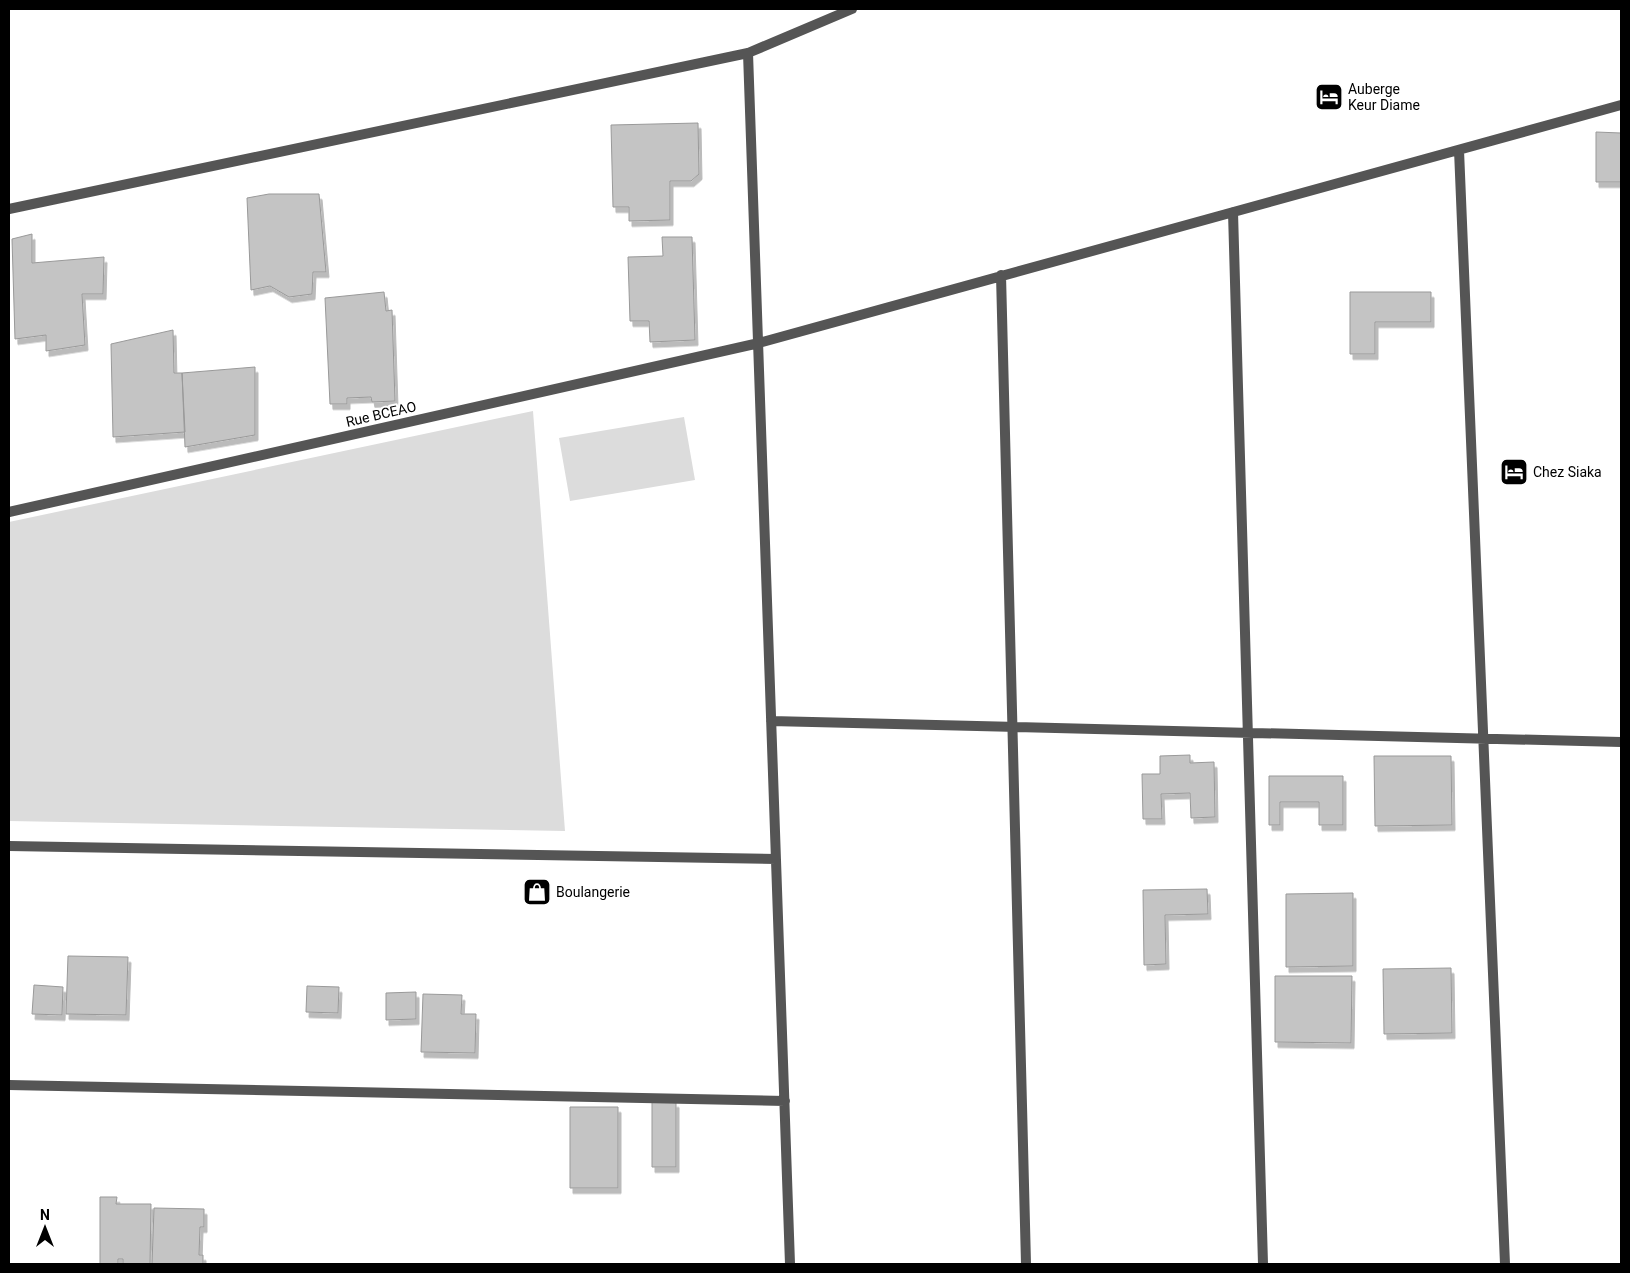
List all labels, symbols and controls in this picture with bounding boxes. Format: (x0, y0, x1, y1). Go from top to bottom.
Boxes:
place label: Auberge Keur Diame (1348, 81, 1420, 113)
hotel icon: Auberge Keur Diame (1314, 82, 1344, 112)
street label: Rue BCEAO (344, 398, 418, 430)
hotel icon: Chez Siaka (1499, 457, 1529, 487)
place label: Chez Siaka (1533, 464, 1602, 480)
shop icon: Boulangerie (522, 877, 552, 907)
place label: Boulangerie (556, 884, 630, 900)
north arrow (20, 1203, 70, 1253)
text: N (40, 1207, 50, 1223)

